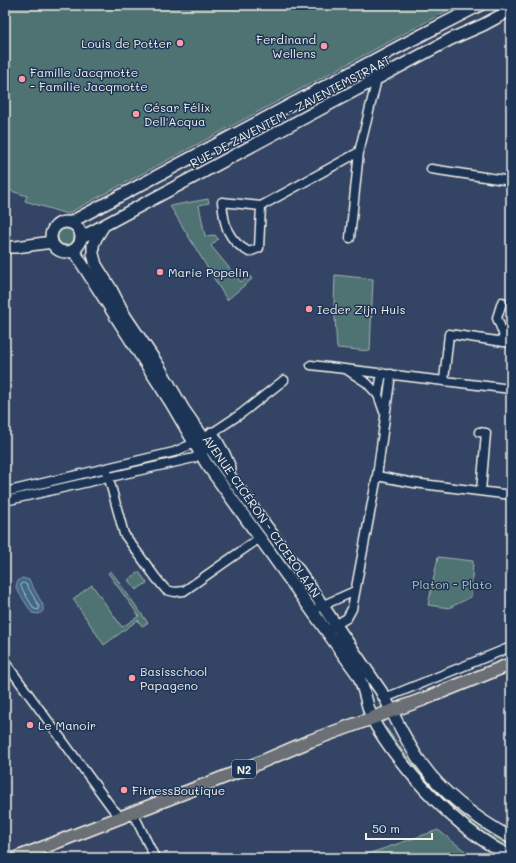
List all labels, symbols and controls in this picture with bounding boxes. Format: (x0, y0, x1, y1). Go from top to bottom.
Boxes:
place label: Ferdinand Wellens (256, 31, 316, 61)
place label: Louis de Potter (81, 35, 172, 51)
marker: Louis de Potter (175, 38, 185, 48)
marker: Ferdinand Wellens (319, 41, 329, 51)
street label: RUE DE ZAVENTEM - ZAVENTEMSTRAAT (187, 51, 393, 171)
place label: Famille Jacqmotte - Familie Jacqmotte (30, 64, 148, 94)
marker: Famille Jacqmotte - Familie Jacqmotte (17, 74, 27, 84)
place label: César Félix Dell'Acqua (144, 99, 210, 129)
marker: César Félix Dell'Acqua (131, 109, 141, 119)
place label: Marie Popelin (168, 264, 249, 280)
marker: Marie Popelin (155, 267, 165, 277)
place label: Ieder Zijn Huis (317, 301, 406, 317)
marker: Ieder Zijn Huis (304, 304, 314, 314)
street label: AVENUE CICÉRON - CICEROLAAN (200, 432, 324, 600)
park label: Platon - Plato (412, 576, 492, 592)
place label: Basisschool Papageno (140, 663, 207, 693)
marker: Basisschool Papageno (127, 673, 137, 683)
place label: Le Manoir (38, 717, 96, 733)
marker: Le Manoir (25, 720, 35, 730)
road number: N2 (232, 760, 256, 778)
place label: FitnessBoutique (132, 782, 225, 798)
marker: FitnessBoutique (119, 785, 129, 795)
scale bar (366, 815, 432, 841)
text: 50 m (372, 820, 400, 836)

